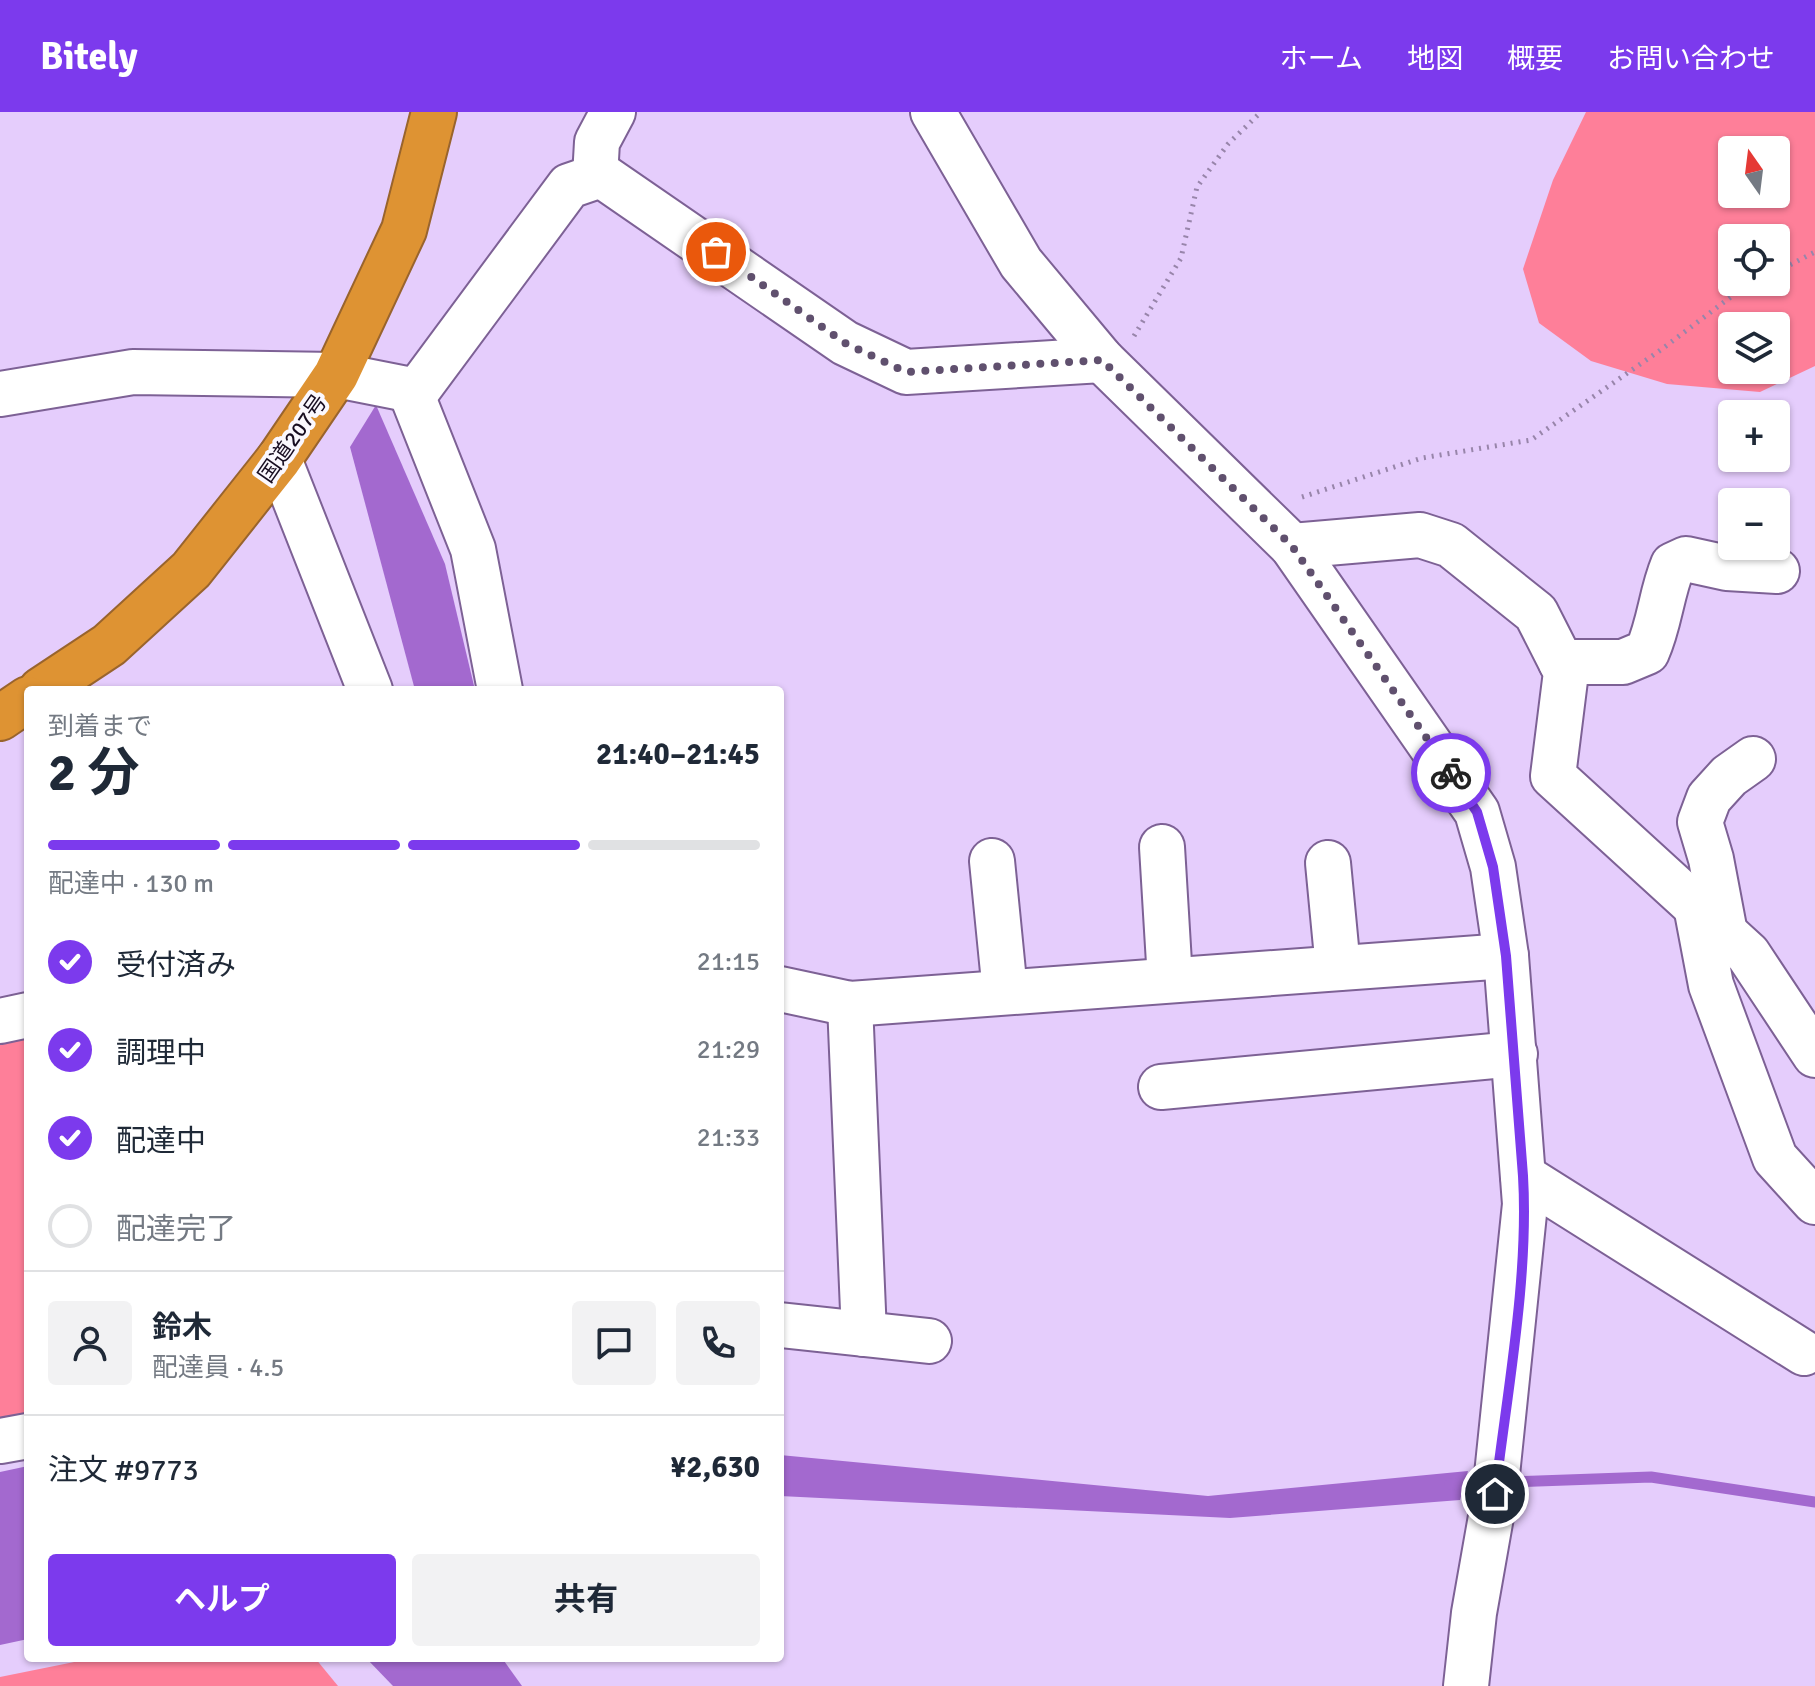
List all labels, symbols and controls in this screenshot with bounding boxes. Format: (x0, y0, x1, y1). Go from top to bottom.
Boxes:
text: Bitely (40, 33, 138, 80)
text: ホーム (1280, 42, 1363, 76)
text: 地図 (1407, 42, 1463, 76)
text: 概要 (1507, 42, 1563, 76)
text: お問い合わせ (1607, 42, 1775, 76)
north arrow (1718, 136, 1790, 208)
map controls (1718, 136, 1790, 560)
pin (682, 218, 750, 286)
button: locate (1718, 224, 1790, 296)
icon: bag (694, 230, 738, 274)
button: layers (1718, 312, 1790, 384)
street label: 国道207号 (252, 389, 333, 488)
button: + (1718, 400, 1790, 472)
button: − (1718, 488, 1790, 560)
text: 到着まで (48, 711, 152, 743)
courier (1411, 733, 1491, 813)
text: 21:40–21:45 (596, 736, 760, 773)
text: 2 分 (48, 741, 140, 805)
icon: bike (1429, 751, 1473, 795)
text: 配達中 · 130 m (48, 868, 214, 900)
icon: check (48, 940, 92, 984)
text: 21:15 (697, 946, 760, 978)
text: 受付済み (116, 947, 236, 984)
icon: check (48, 1028, 92, 1072)
text: 21:29 (697, 1034, 760, 1066)
text: 調理中 (116, 1035, 206, 1072)
icon: check (48, 1116, 92, 1160)
text: 21:33 (697, 1122, 760, 1154)
text: 配達中 (116, 1123, 206, 1160)
text: 配達完了 (116, 1211, 236, 1248)
button: person (48, 1301, 132, 1385)
button: chat (572, 1301, 656, 1385)
button: phone (676, 1301, 760, 1385)
text: 鈴木 (152, 1309, 212, 1346)
text: 配達員 · 4.5 (152, 1352, 284, 1384)
text: ¥2,630 (670, 1449, 760, 1486)
text: 注文 #9773 (48, 1452, 199, 1489)
pin (1461, 1460, 1529, 1528)
icon: home (1473, 1472, 1517, 1516)
button: ヘルプ (48, 1554, 396, 1646)
button: 共有 (412, 1554, 760, 1646)

